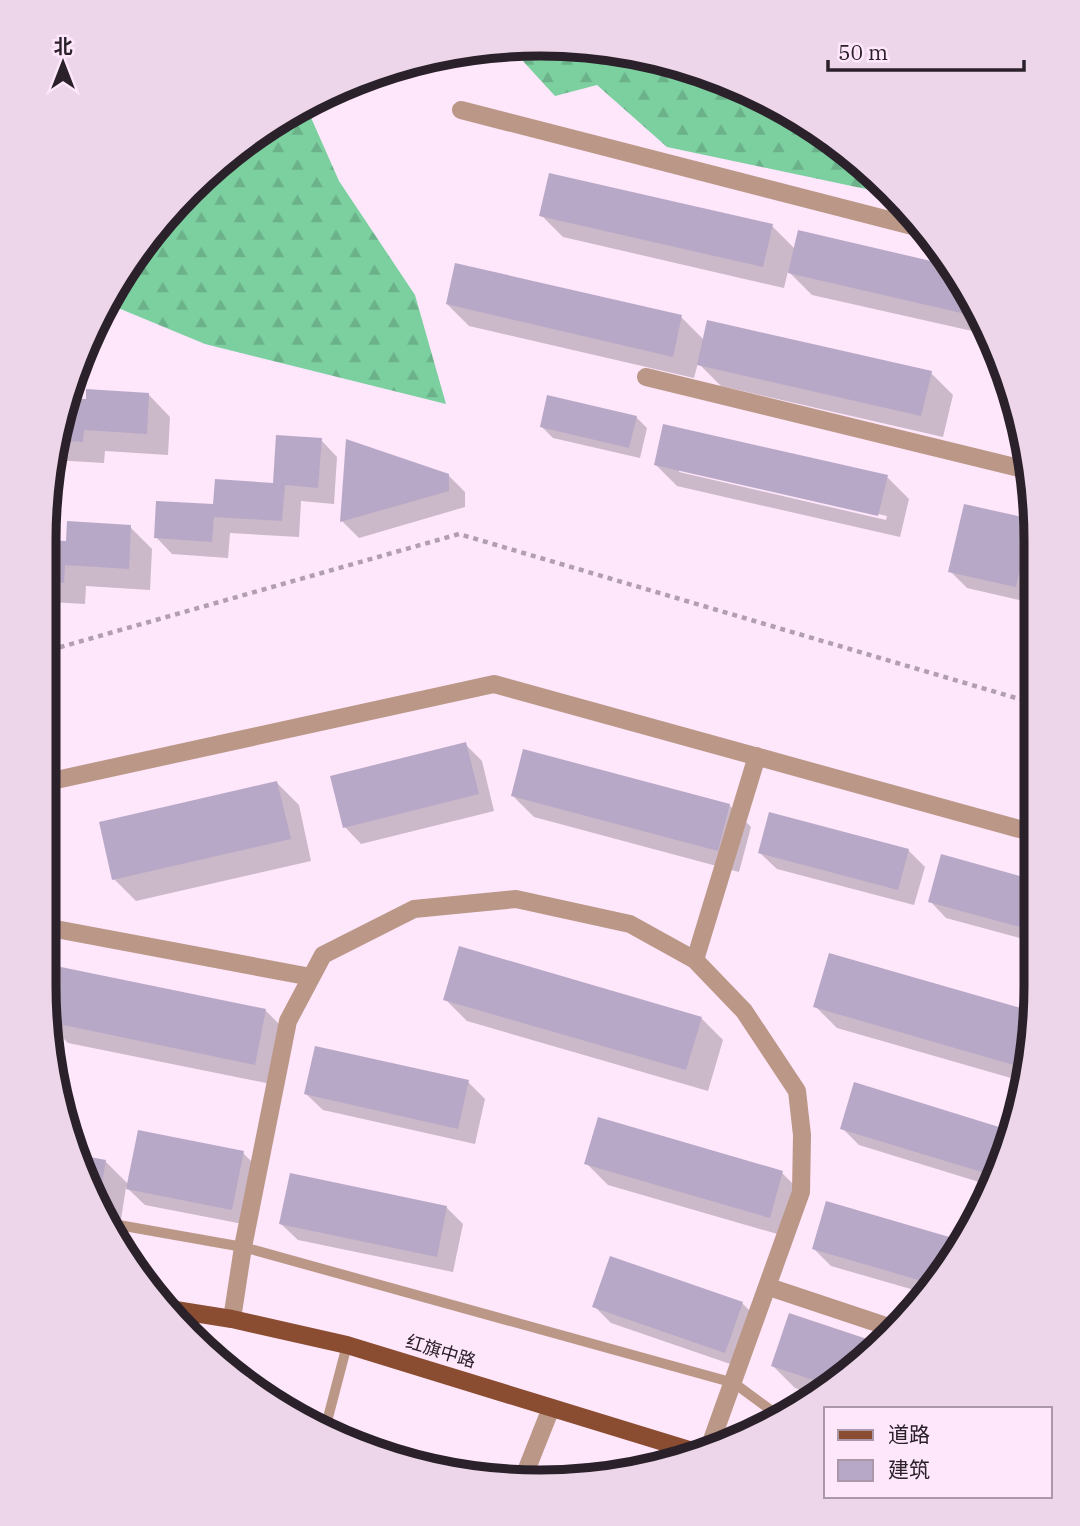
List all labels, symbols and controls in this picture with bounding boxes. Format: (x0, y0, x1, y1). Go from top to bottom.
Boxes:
north arrow (28, 28, 98, 98)
scale bar (828, 28, 1024, 72)
text: 北 (53, 34, 73, 58)
text: 50 m (838, 38, 888, 66)
street label: 红旗中路 (403, 1329, 479, 1373)
legend (824, 1407, 1052, 1498)
text: 道路 (888, 1420, 930, 1448)
text: 建筑 (888, 1455, 930, 1483)

